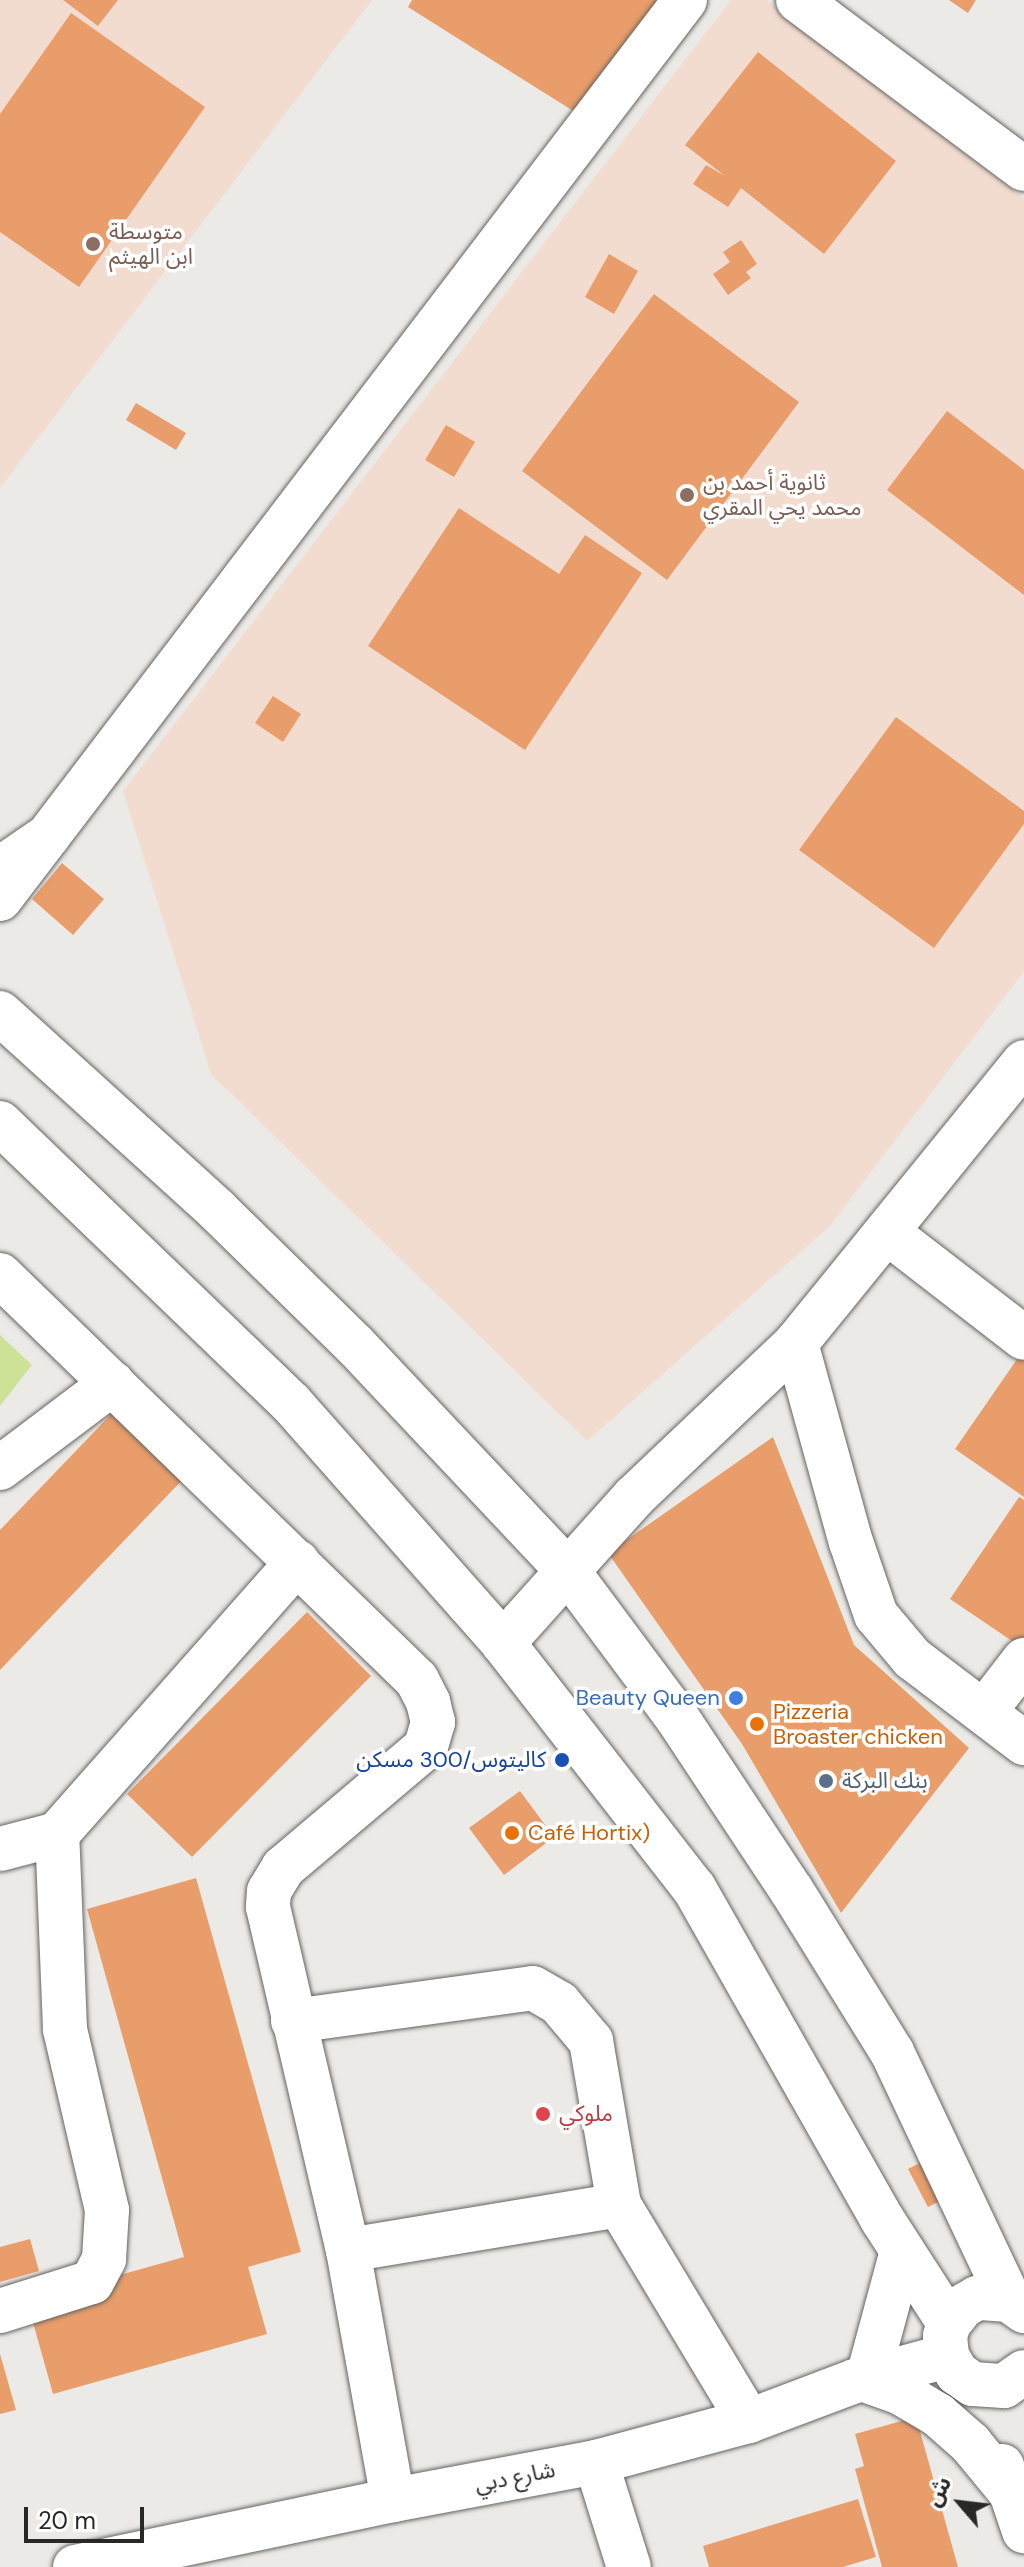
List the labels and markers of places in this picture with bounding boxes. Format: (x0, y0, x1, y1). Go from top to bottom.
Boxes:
place label: متوسطة ابن الهيثم (109, 218, 193, 270)
marker: متوسطة ابن الهيثم (84, 235, 102, 253)
place label: ثانوية أحمد بن محمد يحي المقري (703, 469, 861, 520)
marker: ثانوية أحمد بن محمد يحي المقري (678, 486, 696, 504)
place label: Beauty Queen (576, 1685, 720, 1711)
marker: Beauty Queen (727, 1689, 745, 1707)
place label: Pizzeria Broaster chicken (773, 1698, 943, 1750)
marker: Pizzeria Broaster chicken (748, 1715, 766, 1733)
place label: كاليتوس/300 مسكن (356, 1747, 546, 1773)
marker: كاليتوس/300 مسكن (553, 1751, 571, 1769)
place label: بنك البركة (842, 1768, 928, 1794)
marker: بنك البركة (817, 1772, 835, 1790)
place label: Café Hortix) (528, 1820, 650, 1846)
marker: Café Hortix) (503, 1824, 521, 1842)
place label: ملوكي (559, 2101, 613, 2127)
marker: ملوكي (534, 2105, 552, 2123)

